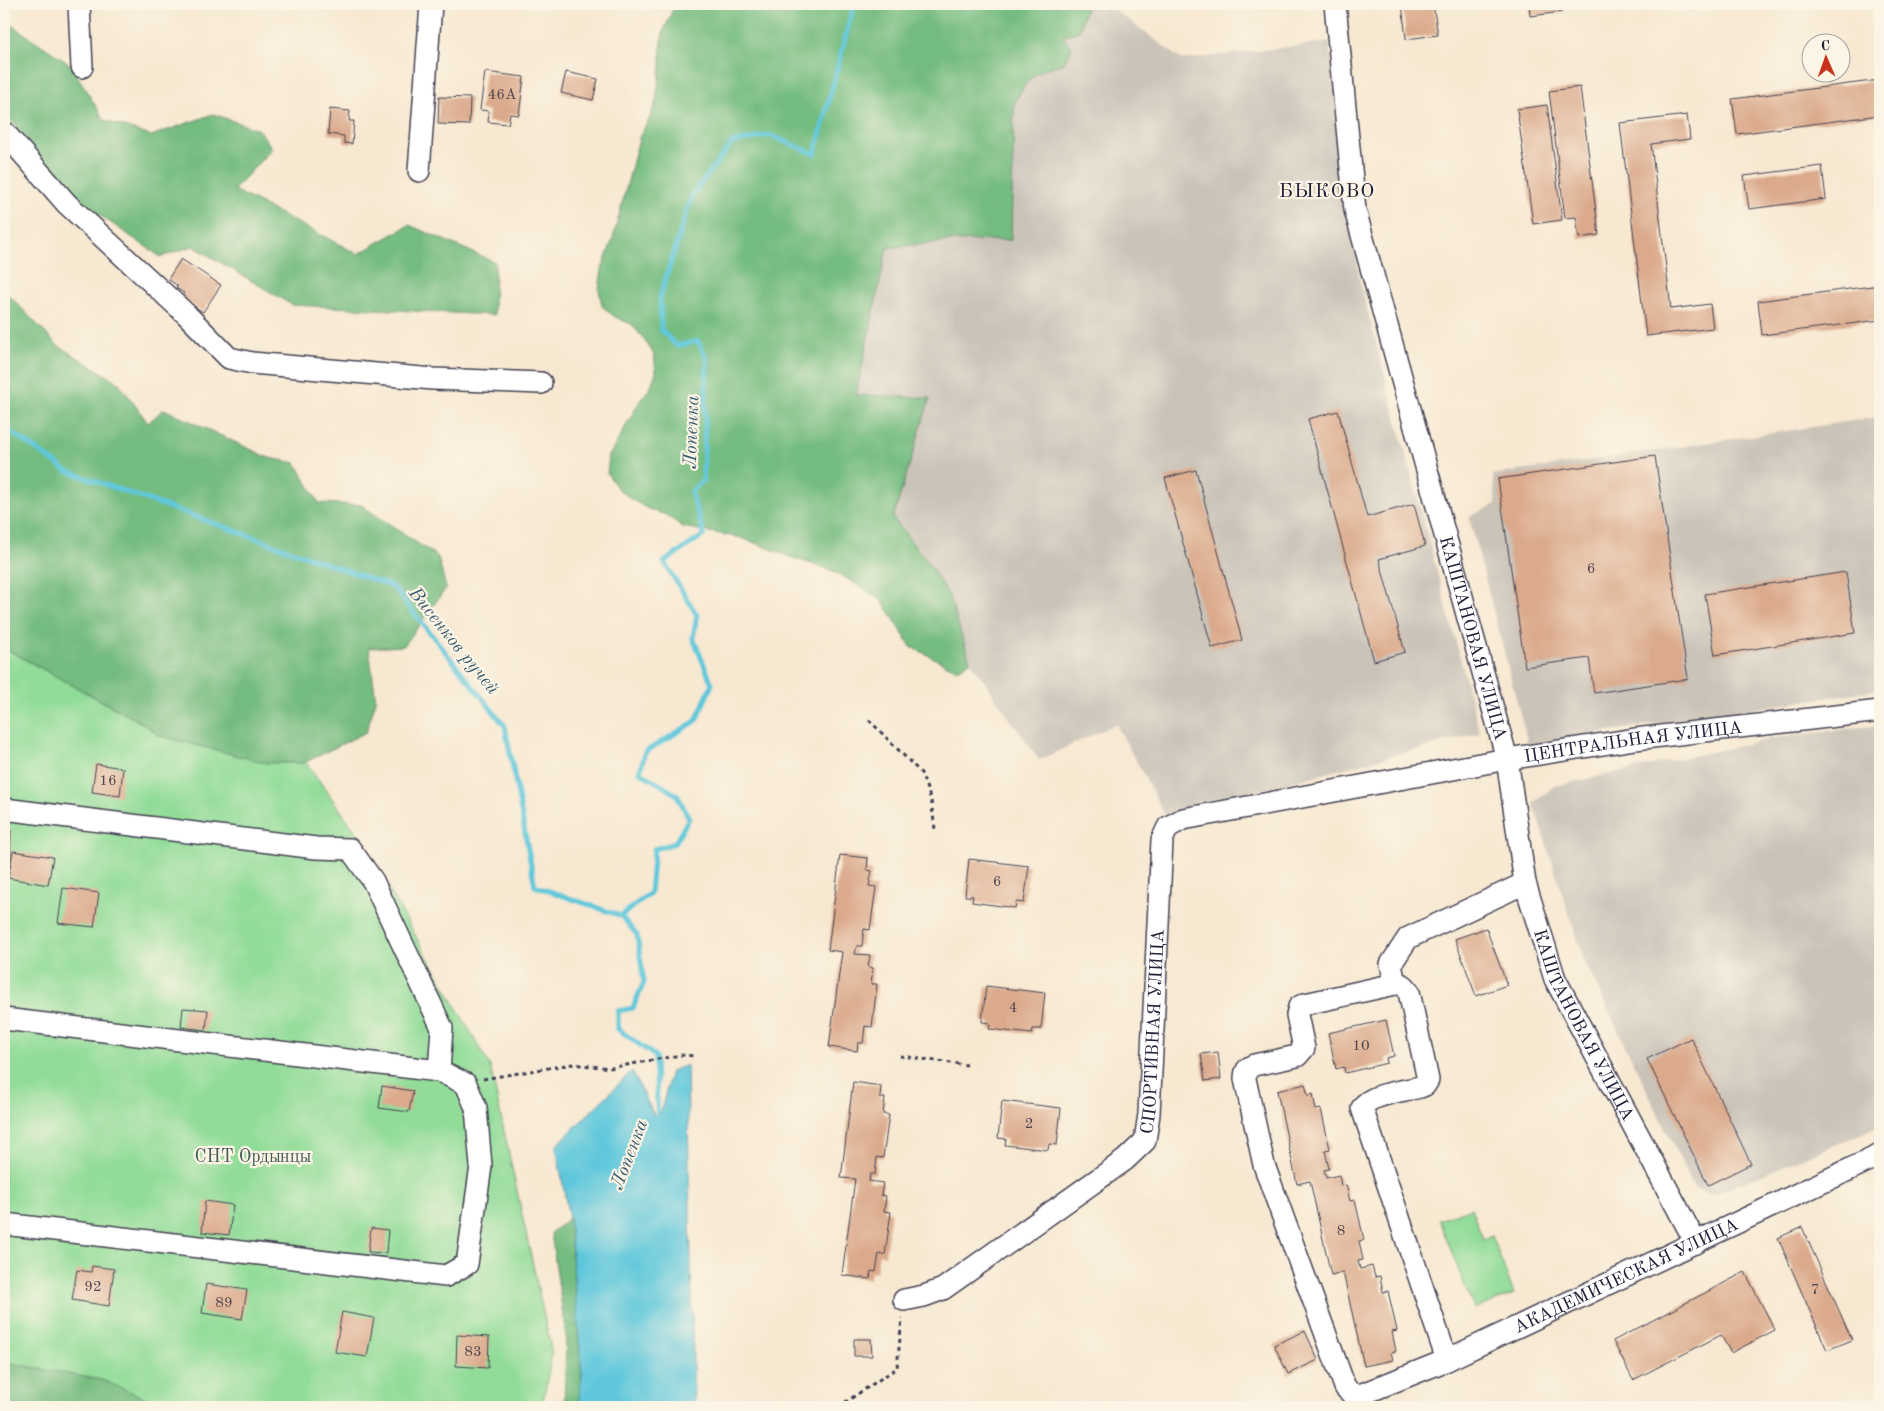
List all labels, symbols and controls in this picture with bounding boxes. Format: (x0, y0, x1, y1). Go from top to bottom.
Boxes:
north arrow (1802, 32, 1852, 82)
text: С (1821, 39, 1830, 53)
house number: 46А (488, 88, 517, 103)
district label: БЫКОВО (1279, 182, 1375, 202)
water label: Лопенка (682, 395, 703, 469)
street label: КАШТАНОВАЯ УЛИЦА (1436, 534, 1509, 742)
house number: 6 (1587, 562, 1595, 577)
water label: Висенков ручей (403, 583, 502, 699)
street label: ЦЕНТРАЛЬНАЯ УЛИЦА (1523, 719, 1743, 766)
house number: 16 (99, 774, 117, 789)
house number: 6 (993, 875, 1001, 890)
street label: КАШТАНОВАЯ УЛИЦА (1530, 927, 1637, 1124)
street label: СПОРТИВНАЯ УЛИЦА (1138, 929, 1168, 1135)
house number: 4 (1009, 1001, 1017, 1016)
house number: 10 (1352, 1039, 1370, 1054)
water label: Лопенка (608, 1117, 652, 1193)
house number: 2 (1025, 1117, 1033, 1132)
park label: СНТ Ордынцы (195, 1148, 312, 1166)
street label: АКАДЕМИЧЕСКАЯ УЛИЦА (1511, 1215, 1741, 1337)
house number: 8 (1337, 1224, 1345, 1239)
house number: 92 (84, 1280, 102, 1295)
house number: 7 (1811, 1283, 1819, 1298)
house number: 89 (215, 1296, 233, 1311)
house number: 83 (464, 1345, 482, 1360)

